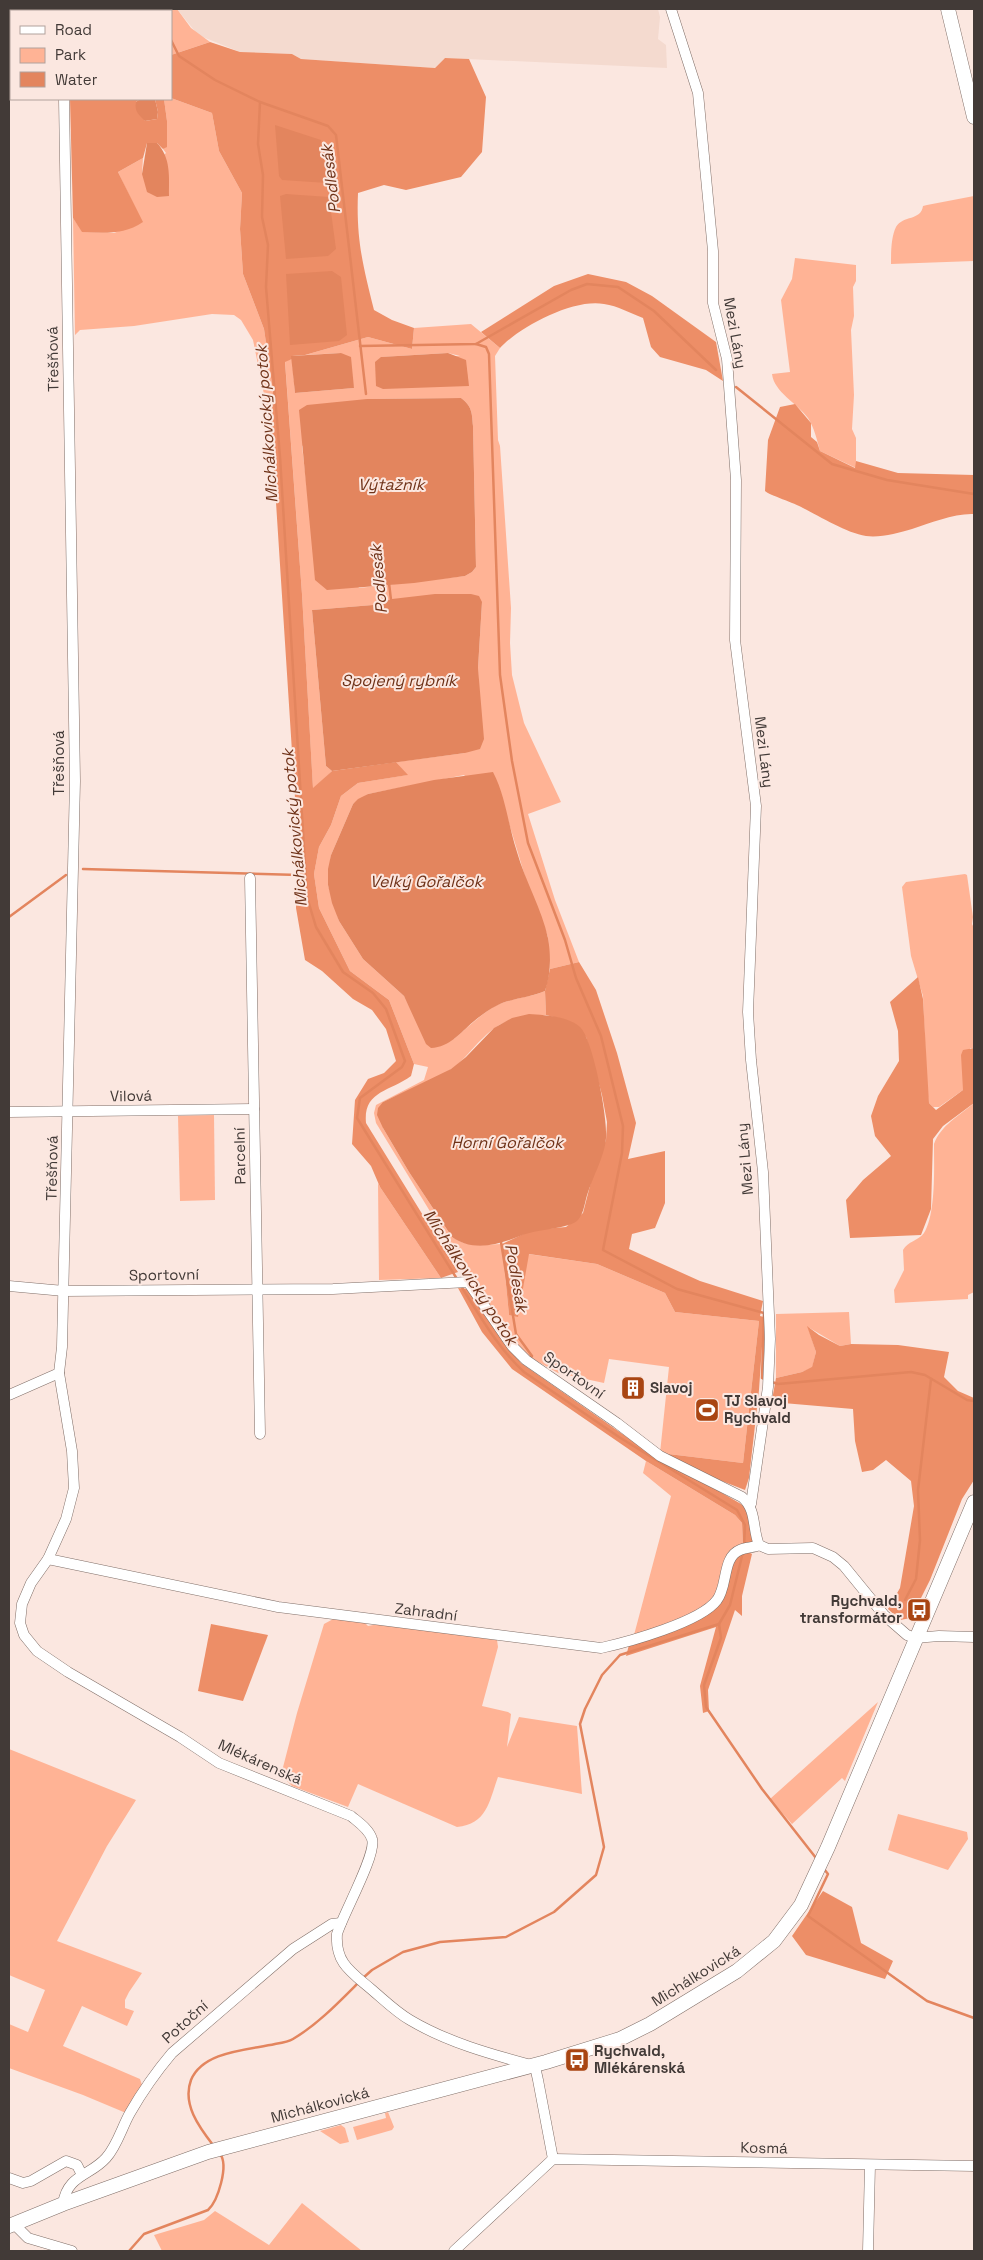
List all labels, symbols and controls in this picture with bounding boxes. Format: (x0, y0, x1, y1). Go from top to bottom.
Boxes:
legend (10, 10, 172, 100)
text: Road (55, 20, 92, 39)
text: Park (55, 45, 86, 64)
text: Water (55, 70, 98, 89)
water label: Podlesák (316, 141, 345, 215)
street label: Mezi Lány (720, 296, 751, 370)
street label: Třešňová (42, 326, 63, 392)
water label: Michálkovický potok (250, 342, 282, 504)
water label: Výtažník (358, 474, 427, 495)
water label: Podlesák (365, 541, 392, 614)
water label: Spojený rybník (341, 670, 459, 691)
street label: Mezi Lány (751, 715, 778, 789)
street label: Třešňová (49, 730, 68, 796)
water label: Michálkovický potok (277, 746, 312, 908)
water label: Velký Gořalčok (370, 871, 485, 892)
street label: Vilová (110, 1086, 153, 1105)
street label: Mezi Lány (732, 1122, 757, 1196)
street label: Parcelní (229, 1127, 249, 1185)
water label: Horní Gořalčok (451, 1132, 565, 1153)
street label: Třešňová (41, 1135, 62, 1201)
water label: Michálkovický potok (419, 1205, 524, 1351)
water label: Podlesák (500, 1242, 533, 1316)
street label: Sportovní (129, 1264, 200, 1285)
street label: Sportovní (540, 1347, 609, 1403)
building icon: Slavoj (620, 1375, 646, 1401)
place label: Slavoj (650, 1378, 693, 1397)
place label: TJ Slavoj Rychvald (724, 1391, 791, 1427)
sports icon: TJ Slavoj Rychvald (694, 1397, 720, 1423)
place label: Rychvald, transformátor (800, 1591, 902, 1627)
bus stop icon: Rychvald, transformátor (906, 1597, 932, 1623)
street label: Zahradní (394, 1598, 459, 1625)
street label: Mlékárenská (215, 1735, 305, 1789)
street label: Michálkovická (648, 1941, 744, 2010)
street label: Potoční (158, 1996, 212, 2047)
place label: Rychvald, Mlékárenská (594, 2041, 686, 2077)
bus stop icon: Rychvald, Mlékárenská (564, 2047, 590, 2073)
street label: Michálkovická (269, 2082, 371, 2127)
street label: Kosmá (740, 2138, 788, 2157)

